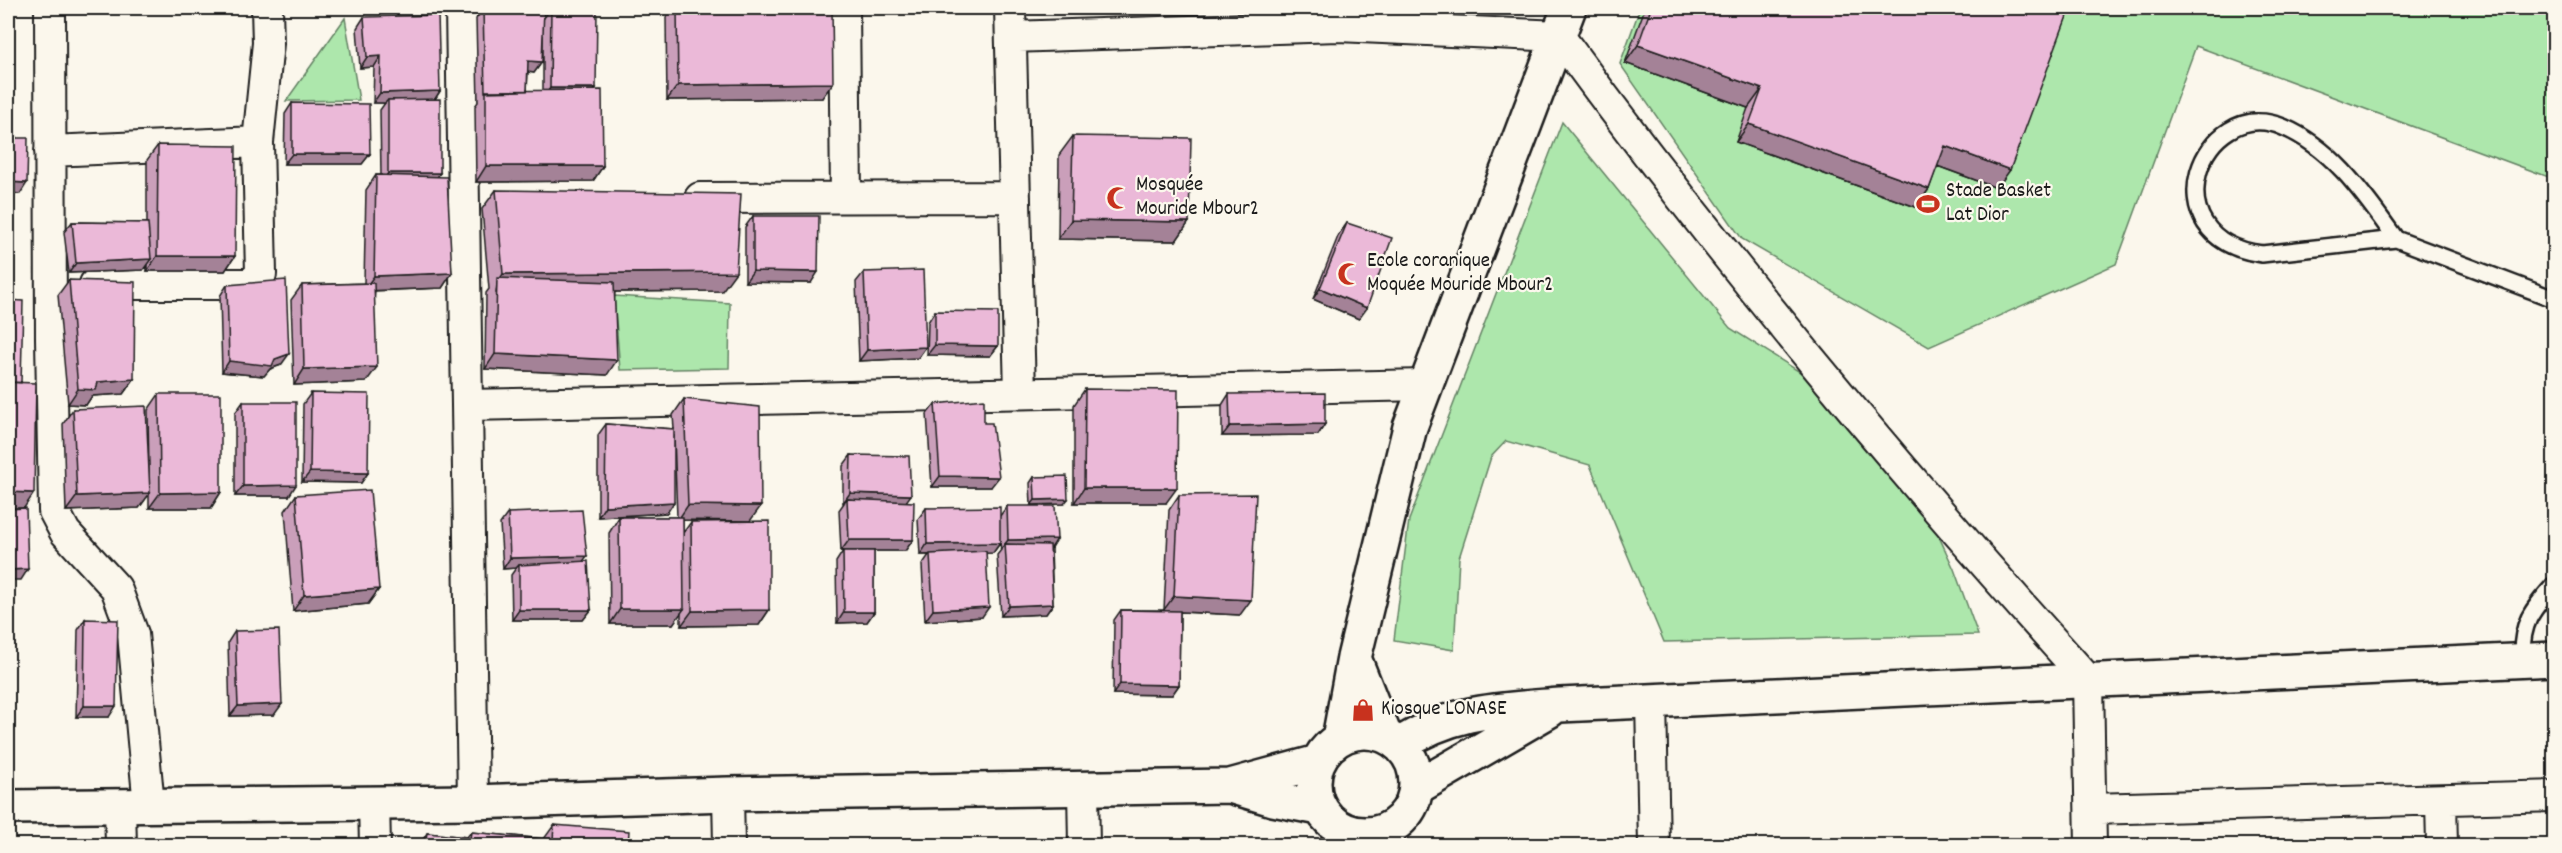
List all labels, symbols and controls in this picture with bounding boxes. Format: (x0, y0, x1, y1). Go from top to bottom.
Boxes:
place label: Mosquée Mouride Mbour2 (1136, 171, 1259, 225)
place label: Stade Basket Lat Dior (1946, 177, 2051, 231)
mosque icon: Mosquée Mouride Mbour2 (1105, 185, 1131, 211)
sports icon: Stade Basket Lat Dior (1915, 191, 1941, 217)
place label: Ecole coranique Moquée Mouride Mbour2 (1367, 247, 1553, 301)
mosque icon: Ecole coranique Moquée Mouride Mbour2 (1336, 261, 1362, 287)
place label: Kiosque LONASE (1381, 695, 1507, 725)
shop icon: Kiosque LONASE (1350, 697, 1376, 723)

